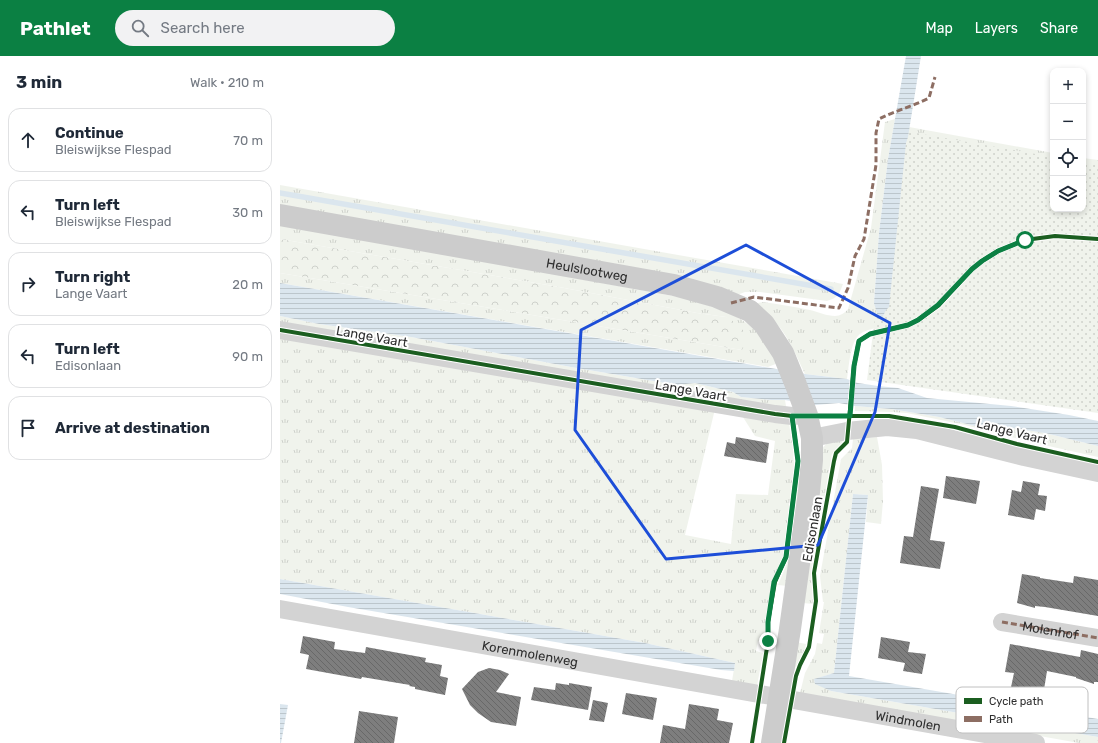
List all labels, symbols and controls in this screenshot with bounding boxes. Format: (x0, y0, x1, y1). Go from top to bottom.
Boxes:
search box (115, 10, 395, 46)
text: Pathlet (20, 17, 91, 40)
icon: search (129, 17, 151, 39)
text: Search here (161, 19, 245, 37)
text: Map (926, 20, 953, 37)
text: Layers (975, 20, 1018, 37)
text: Share (1040, 20, 1078, 37)
map controls (1050, 68, 1086, 212)
button: + (1050, 68, 1086, 104)
text: 3 min (16, 72, 62, 92)
text: Walk · 210 m (190, 75, 264, 90)
button: − (1050, 104, 1086, 140)
text: Continue (55, 124, 124, 142)
icon: ahead (17, 129, 39, 151)
text: 70 m (233, 133, 263, 148)
button: locate (1050, 140, 1086, 176)
text: Bleiswijkse Flespad (55, 142, 172, 157)
button: layers (1050, 176, 1086, 212)
text: Turn left (55, 196, 120, 214)
icon: left (17, 201, 39, 223)
text: 30 m (232, 205, 263, 220)
text: Bleiswijkse Flespad (55, 214, 172, 229)
route start (1016, 231, 1034, 249)
street label: Heulslootweg (545, 255, 629, 286)
text: Turn right (55, 268, 130, 286)
icon: right (17, 273, 39, 295)
text: 20 m (232, 277, 263, 292)
text: Lange Vaart (55, 286, 127, 301)
street label: Lange Vaart (335, 323, 409, 351)
text: Turn left (55, 340, 120, 358)
icon: left (17, 345, 39, 367)
text: 90 m (232, 349, 263, 364)
text: Edisonlaan (55, 358, 121, 373)
street label: Lange Vaart (654, 377, 728, 405)
street label: Lange Vaart (975, 415, 1049, 448)
icon: arrive (17, 417, 39, 439)
text: Arrive at destination (55, 419, 210, 437)
street label: Edisonlaan (799, 495, 826, 563)
street label: Molenhof (1021, 619, 1079, 643)
route end (759, 632, 777, 650)
street label: Korenmolenweg (481, 638, 579, 671)
legend (956, 687, 1088, 733)
text: Cycle path (989, 695, 1043, 708)
street label: Windmolen (874, 708, 942, 734)
text: Path (989, 713, 1013, 726)

